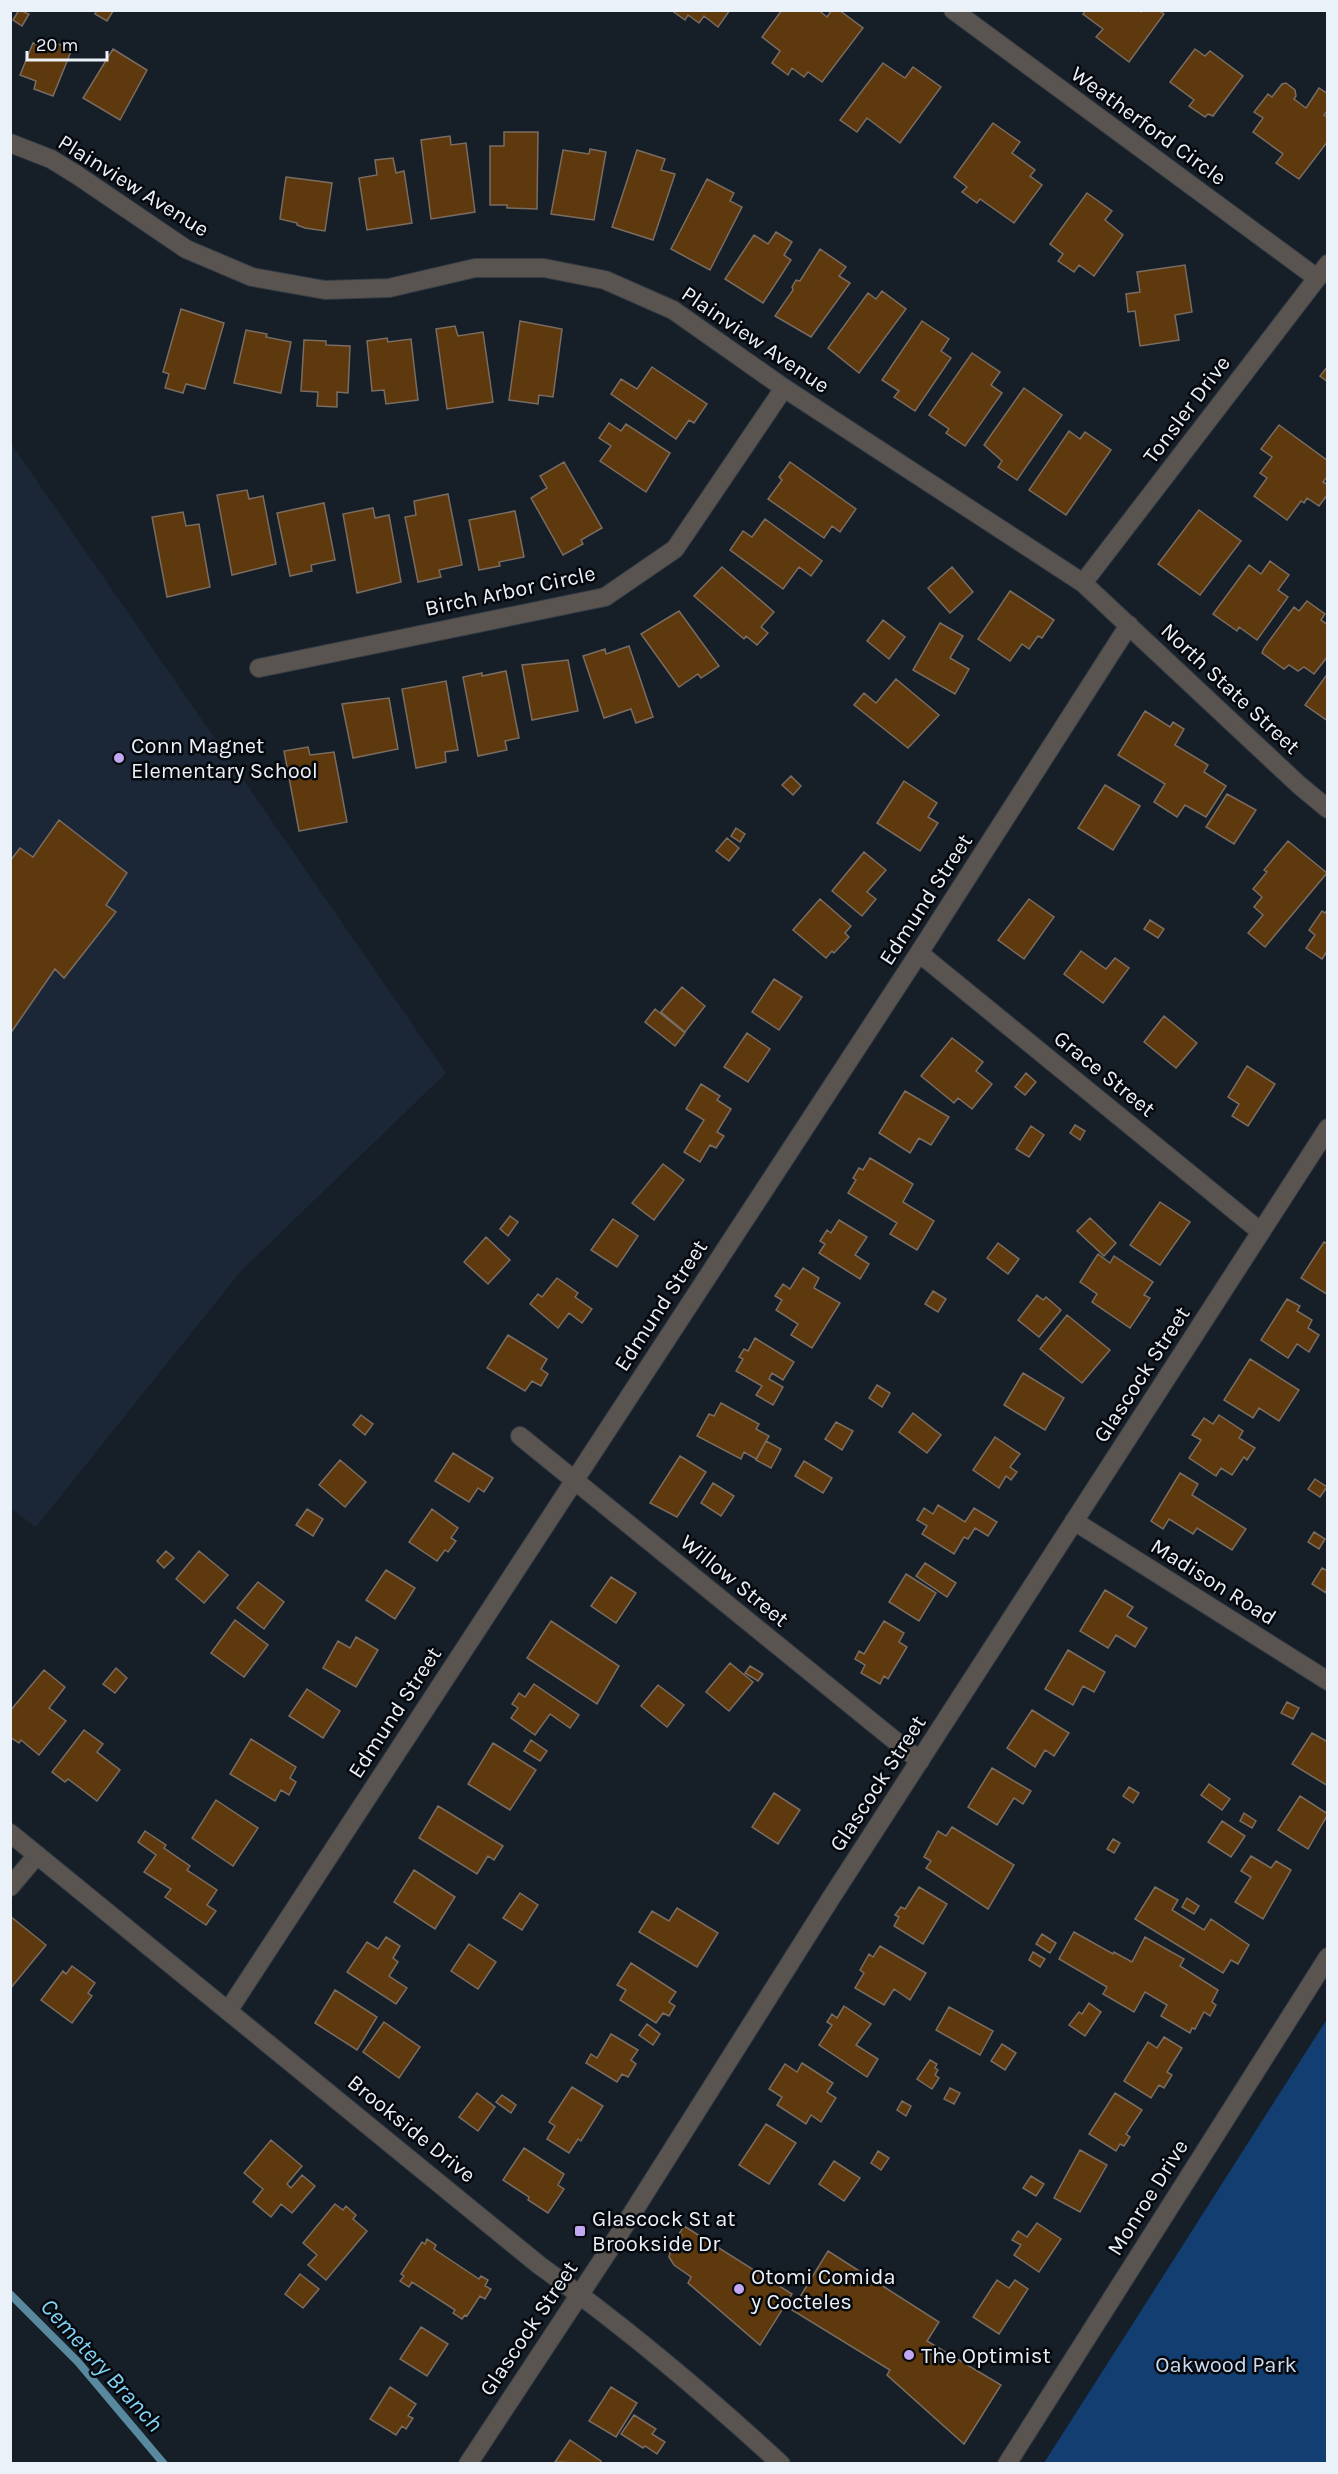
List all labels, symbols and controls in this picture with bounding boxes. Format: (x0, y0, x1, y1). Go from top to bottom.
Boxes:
scale bar (27, 24, 106, 62)
text: 20 m (36, 34, 78, 56)
street label: Weatherford Circle (1066, 61, 1231, 191)
street label: Plainview Avenue (53, 129, 214, 243)
street label: Plainview Avenue (677, 281, 834, 399)
street label: Tonsler Drive (1138, 351, 1236, 469)
street label: Birch Arbor Circle (423, 560, 598, 622)
street label: North State Street (1155, 618, 1305, 760)
place label: Conn Magnet Elementary School (131, 733, 318, 784)
marker: Conn Magnet Elementary School (112, 751, 126, 765)
street label: Edmund Street (874, 829, 978, 970)
street label: Grace Street (1049, 1025, 1160, 1122)
street label: Edmund Street (609, 1235, 713, 1376)
street label: Glascock Street (1088, 1302, 1195, 1447)
street label: Willow Street (675, 1529, 794, 1632)
street label: Madison Road (1146, 1533, 1281, 1631)
street label: Edmund Street (343, 1642, 447, 1783)
street label: Glascock Street (824, 1711, 931, 1856)
street label: Brookside Drive (342, 2069, 481, 2188)
street label: Monroe Drive (1102, 2135, 1194, 2260)
place label: Glascock St at Brookside Dr (592, 2206, 736, 2257)
marker: Glascock St at Brookside Dr (573, 2224, 587, 2238)
street label: Glascock Street (474, 2256, 583, 2401)
place label: Otomi Comida y Cocteles (750, 2264, 896, 2315)
marker: Otomi Comida y Cocteles (732, 2282, 746, 2296)
water label: Cemetery Branch (35, 2293, 169, 2437)
place label: The Optimist (921, 2343, 1051, 2369)
marker: The Optimist (902, 2348, 916, 2362)
park label: Oakwood Park (1155, 2352, 1297, 2378)

